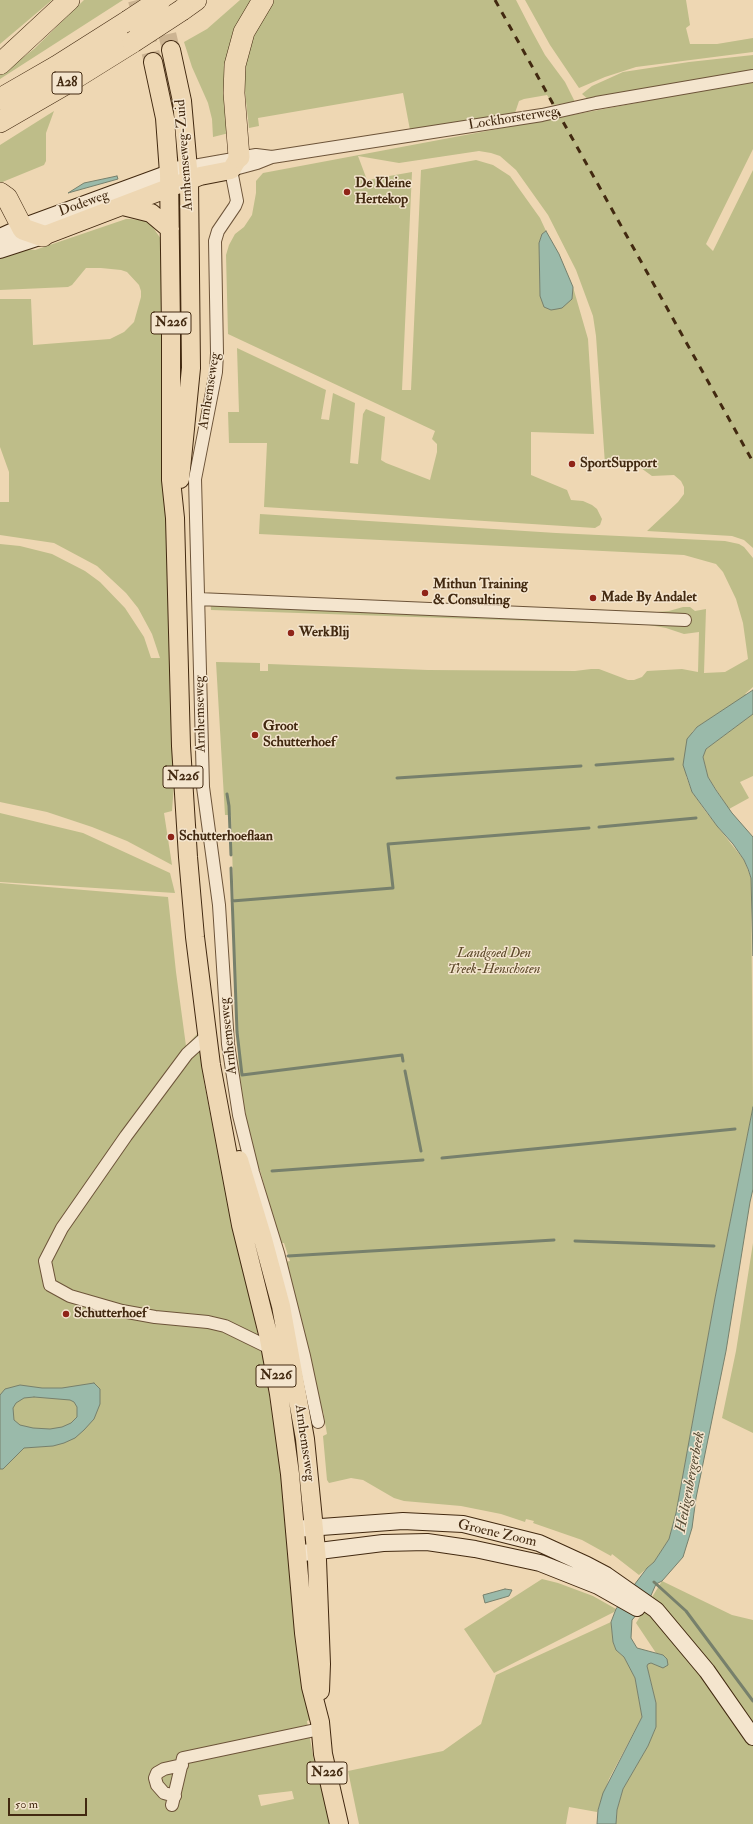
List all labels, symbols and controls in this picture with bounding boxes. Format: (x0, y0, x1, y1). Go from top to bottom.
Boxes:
road number: A28 (52, 72, 82, 94)
street label: Arnhemseweg-Zuid (173, 99, 197, 211)
street label: Lockhorsterweg (467, 104, 559, 134)
place label: De Kleine Hertekop (355, 176, 411, 208)
street label: Dodeweg (57, 187, 111, 221)
marker: De Kleine Hertekop (342, 187, 352, 197)
road number: N226 (151, 312, 191, 334)
street label: Arnhemseweg (196, 352, 224, 430)
place label: SportSupport (580, 456, 657, 472)
marker: SportSupport (567, 459, 577, 469)
place label: Mithun Training & Consulting (433, 577, 528, 610)
marker: Mithun Training & Consulting (420, 588, 430, 598)
place label: Made By Andalet (601, 590, 697, 606)
marker: Made By Andalet (588, 593, 598, 603)
place label: WerkBlij (299, 625, 349, 641)
marker: WerkBlij (286, 628, 296, 638)
street label: Arnhemseweg (192, 675, 210, 753)
place label: Groot Schutterhoef (263, 719, 335, 752)
marker: Groot Schutterhoef (250, 730, 260, 740)
road number: N226 (163, 766, 203, 788)
place label: Schutterhoeflaan (179, 829, 273, 845)
marker: Schutterhoeflaan (166, 832, 176, 842)
park label: Landgoed Den Treek-Henschoten (448, 946, 540, 978)
street label: Arnhemseweg (217, 997, 241, 1075)
place label: Schutterhoef (74, 1306, 146, 1322)
marker: Schutterhoef (61, 1309, 71, 1319)
road number: N226 (256, 1365, 296, 1387)
street label: Arnhemseweg (290, 1404, 318, 1482)
water label: Heiligenbergerbeek (672, 1430, 710, 1534)
street label: Groene Zoom (456, 1517, 538, 1551)
road number: N226 (307, 1762, 347, 1784)
scale bar (10, 1790, 89, 1816)
text: 50 m (15, 1797, 38, 1812)

